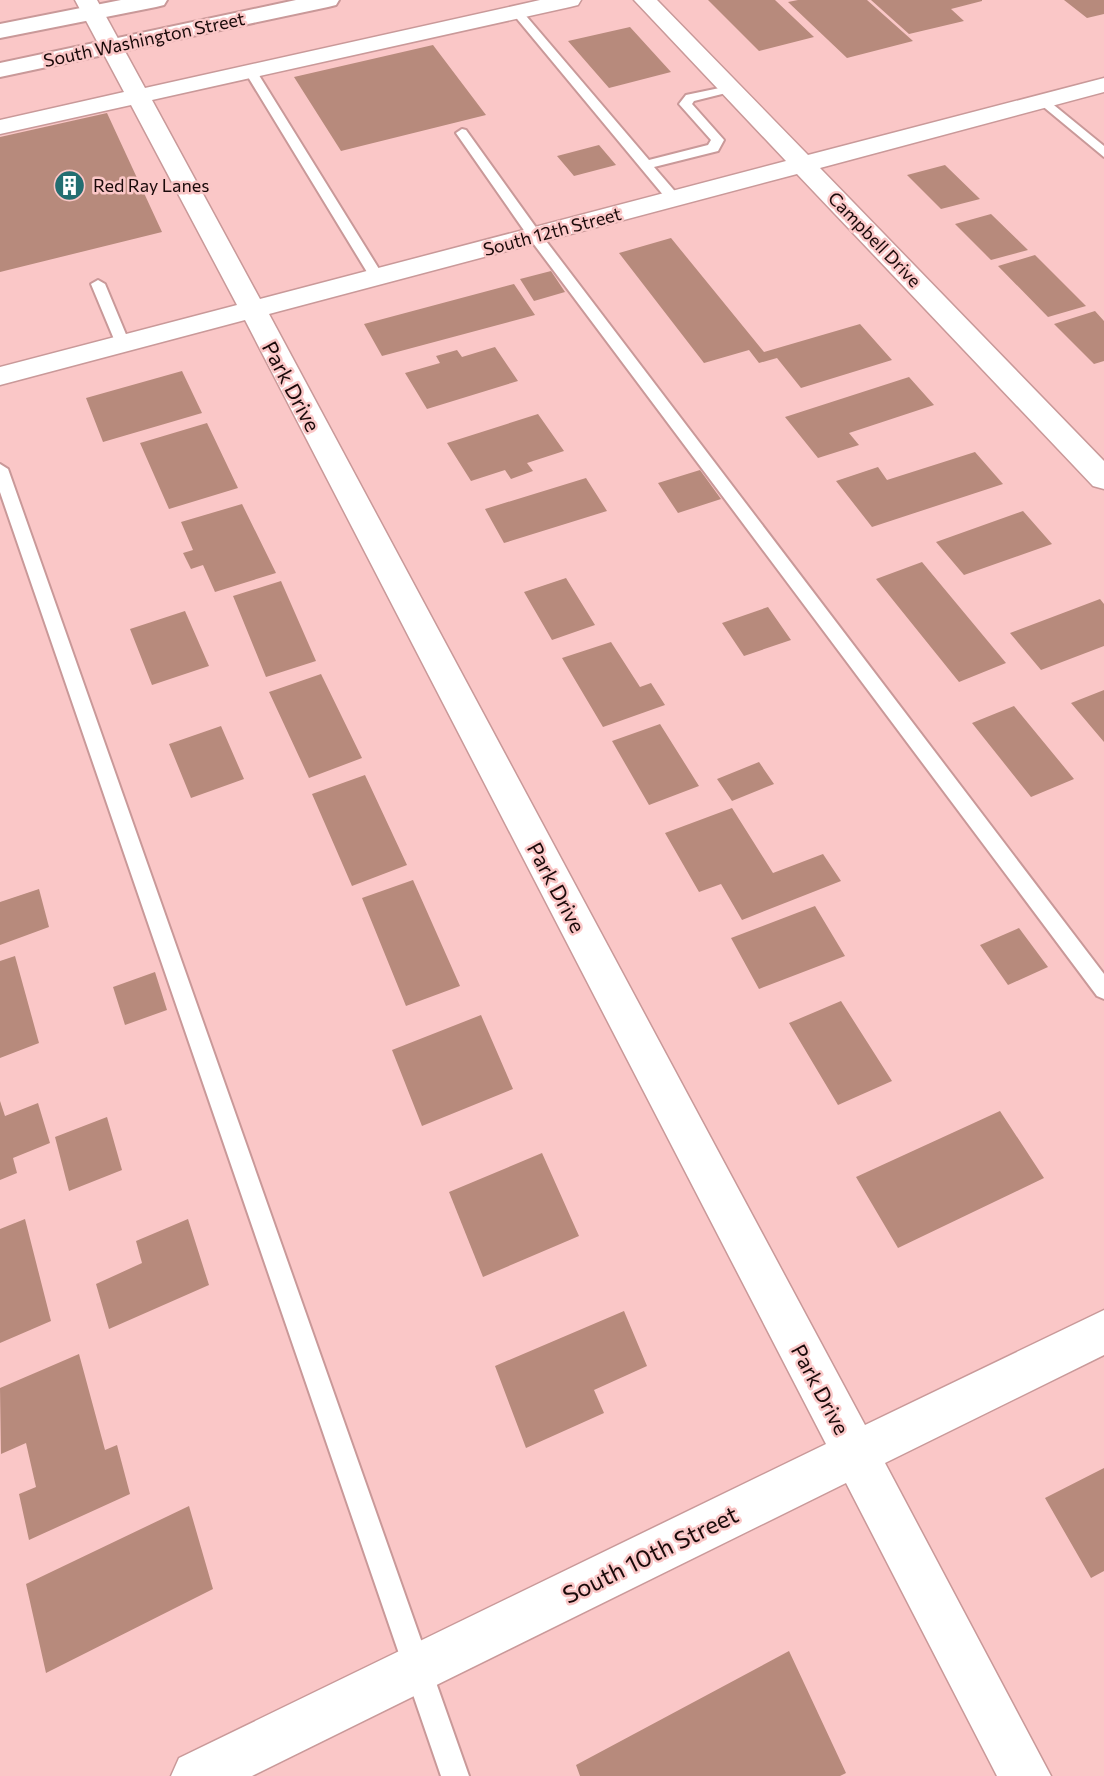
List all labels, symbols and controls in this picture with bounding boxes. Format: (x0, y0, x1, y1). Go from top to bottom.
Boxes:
street label: South Washington Street (41, 7, 247, 71)
building icon: Red Ray Lanes (53, 168, 87, 202)
place label: Red Ray Lanes (93, 174, 210, 196)
street label: Campbell Drive (824, 187, 926, 291)
street label: South 12th Street (480, 202, 624, 260)
street label: Park Drive (258, 337, 326, 435)
street label: Park Drive (523, 838, 591, 936)
street label: Park Drive (787, 1340, 855, 1438)
street label: South 10th Street (557, 1499, 743, 1609)

